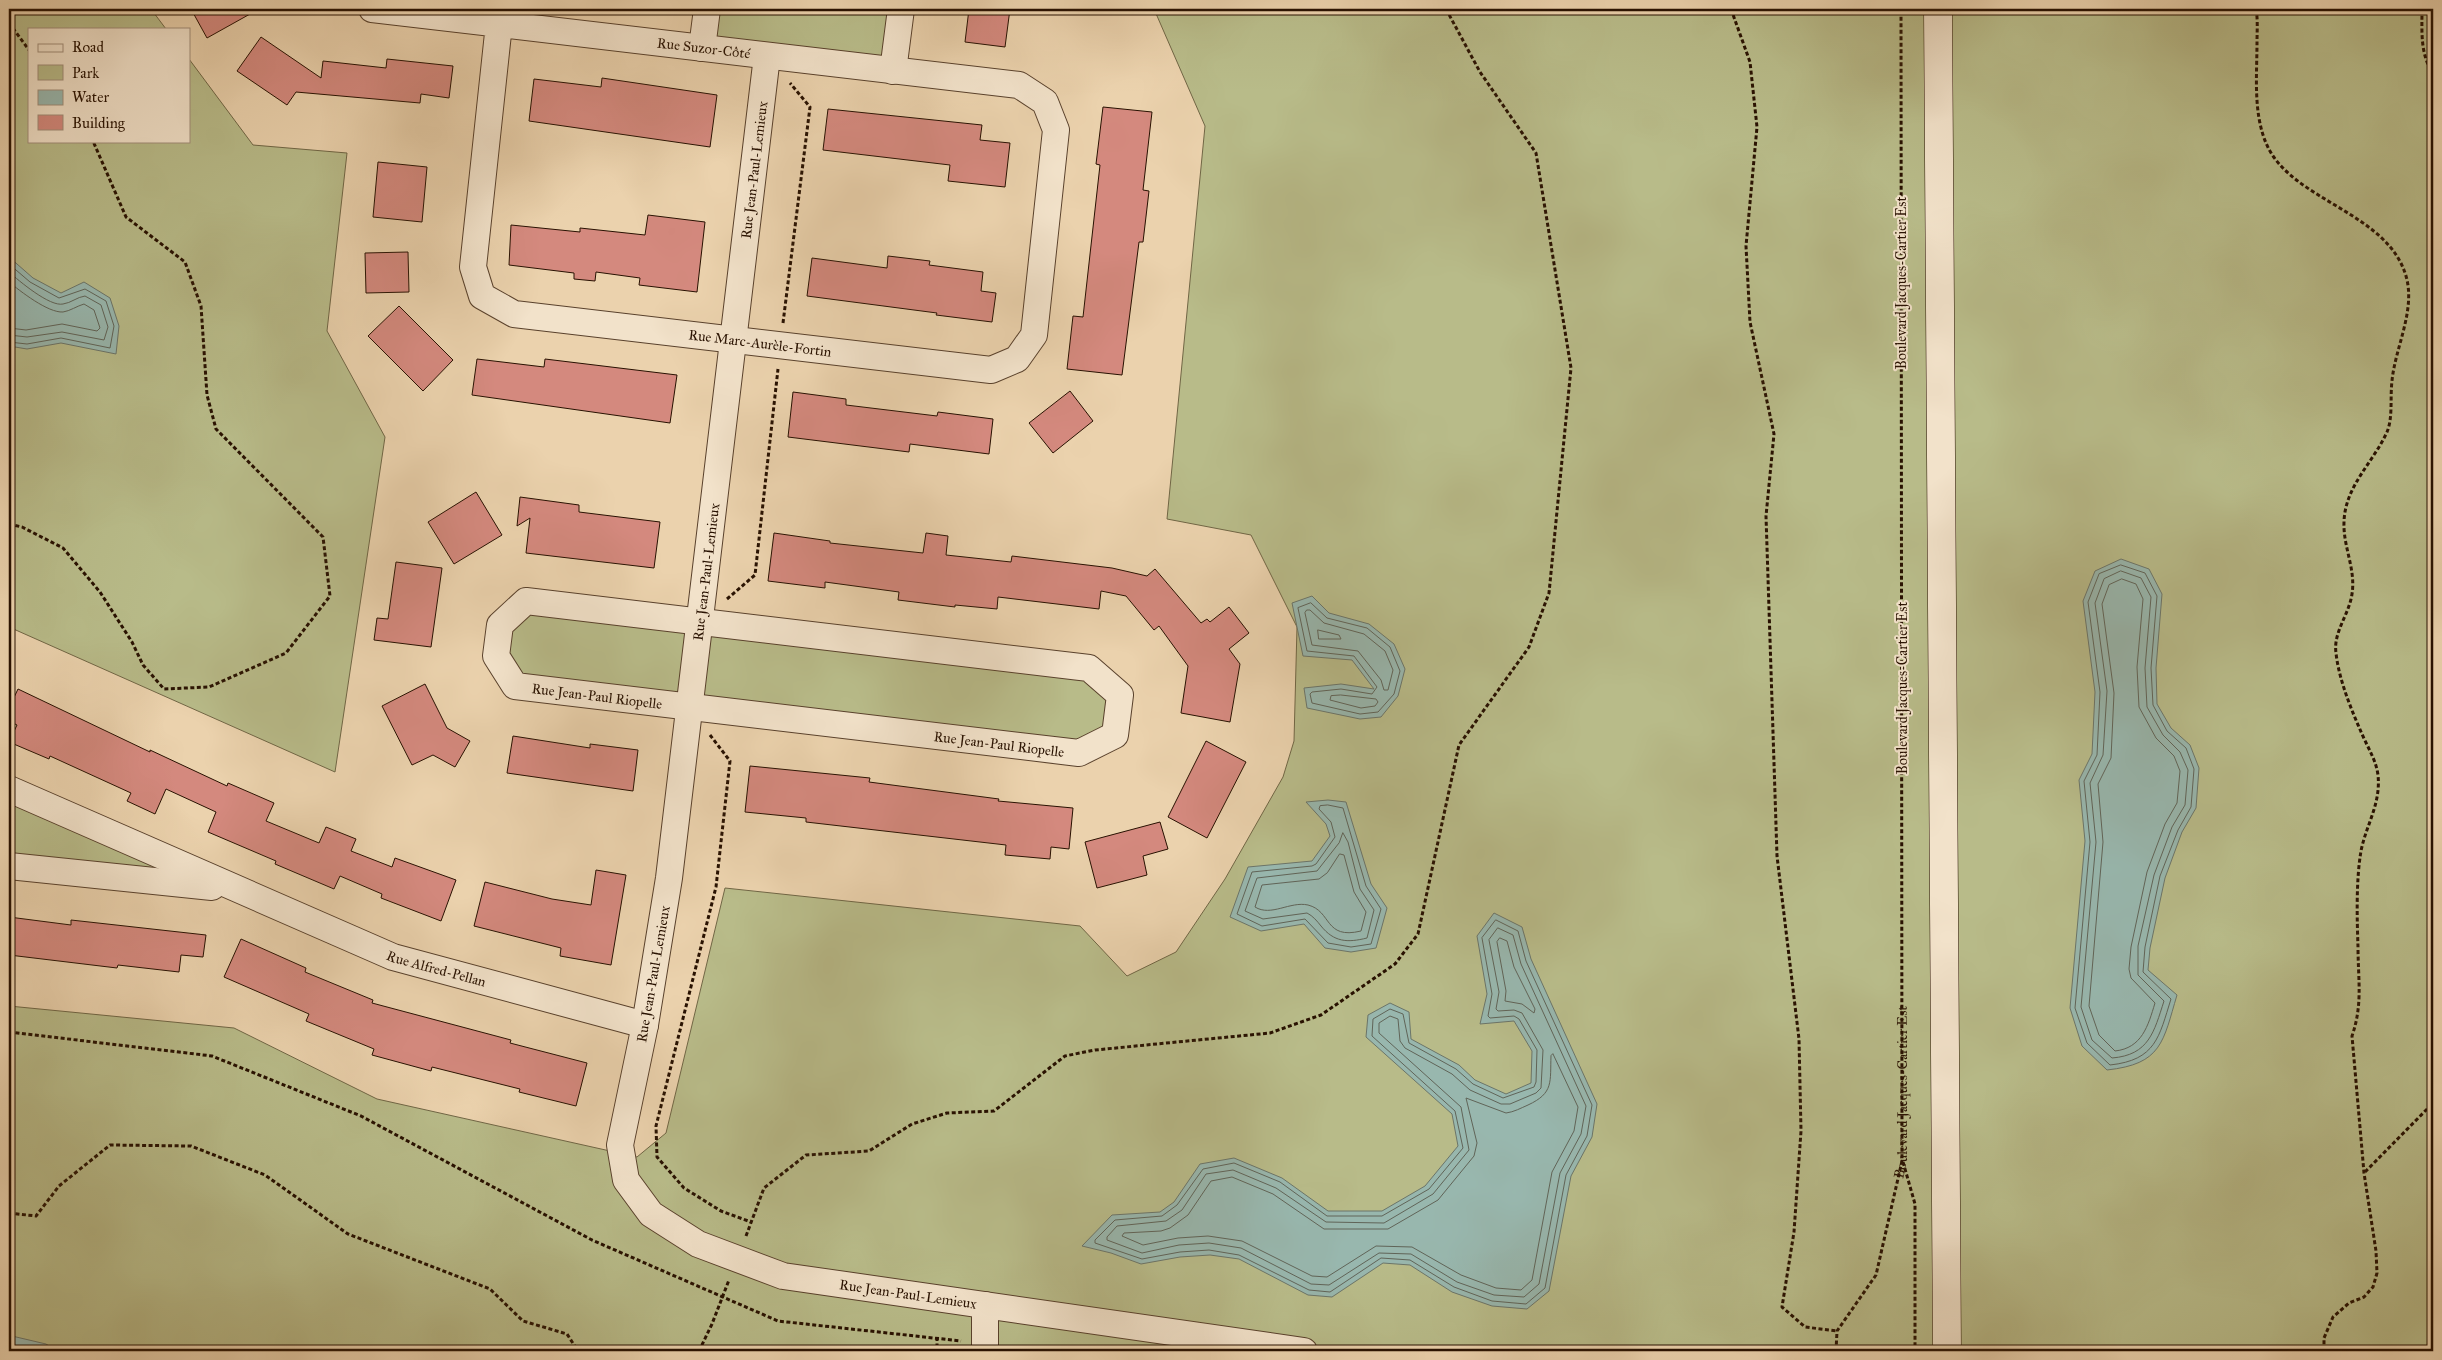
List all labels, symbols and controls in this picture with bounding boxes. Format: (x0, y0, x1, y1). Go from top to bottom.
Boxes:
legend (28, 28, 190, 142)
street label: Rue Suzor-Côté (656, 35, 751, 62)
text: Road (72, 38, 104, 56)
text: Park (72, 64, 99, 82)
text: Water (72, 88, 109, 106)
street label: Rue Jean-Paul-Lemieux (738, 100, 772, 240)
text: Building (72, 114, 126, 132)
street label: Boulevard Jacques-Cartier Est (1893, 197, 1911, 369)
street label: Rue Marc-Aurèle-Fortin (688, 326, 833, 361)
street label: Rue Jean-Paul-Lemieux (690, 502, 724, 642)
street label: Boulevard Jacques-Cartier Est (1894, 602, 1912, 774)
street label: Rue Jean-Paul Riopelle (531, 680, 663, 714)
street label: Rue Jean-Paul Riopelle (933, 728, 1065, 762)
street label: Rue Jean-Paul-Lemieux (633, 904, 675, 1044)
street label: Rue Alfred-Pellan (384, 947, 488, 991)
street label: Boulevard Jacques-Cartier Est (1890, 1006, 1912, 1180)
street label: Rue Jean-Paul-Lemieux (838, 1276, 979, 1313)

